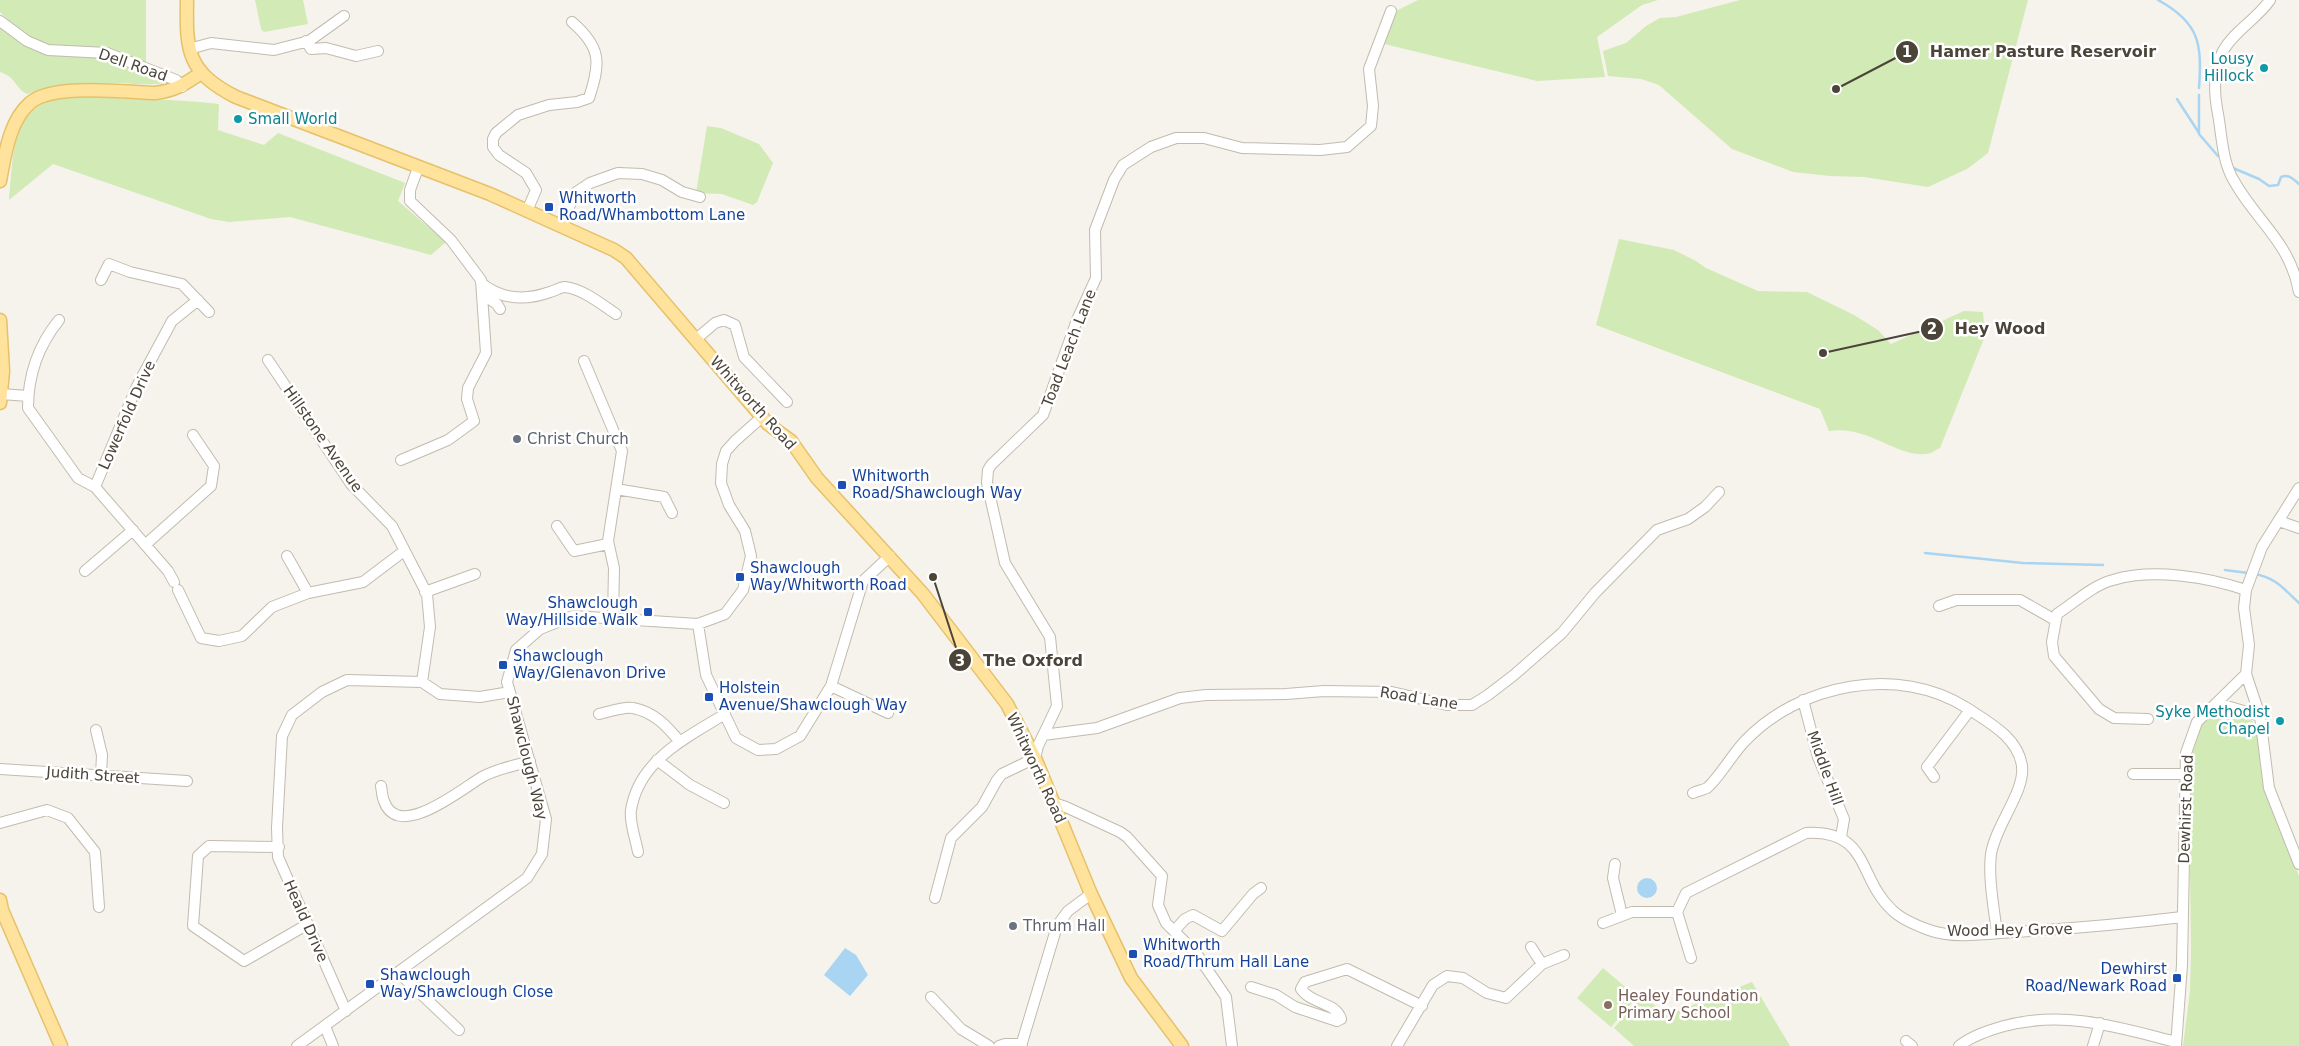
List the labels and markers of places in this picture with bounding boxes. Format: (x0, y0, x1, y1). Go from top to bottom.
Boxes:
callout: Hamer Pasture Reservoir (1895, 36, 2166, 67)
place label: Lousy Hillock (2204, 50, 2254, 85)
marker: Lousy Hillock (2258, 62, 2270, 74)
place label: Small World (248, 110, 337, 128)
marker: Small World (232, 113, 244, 125)
place label: Whitworth Road/Whambottom Lane (559, 189, 745, 224)
marker: Whitworth Road/Whambottom Lane (543, 201, 555, 213)
callout: Hey Wood (1919, 313, 2055, 344)
place label: Christ Church (527, 430, 629, 448)
marker: Christ Church (511, 433, 523, 445)
place label: Whitworth Road/Shawclough Way (852, 467, 1022, 502)
marker: Whitworth Road/Shawclough Way (836, 479, 848, 491)
place label: Shawclough Way/Whitworth Road (750, 559, 907, 594)
marker: Shawclough Way/Whitworth Road (734, 571, 746, 583)
place label: Shawclough Way/Hillside Walk (506, 594, 638, 629)
marker: Shawclough Way/Hillside Walk (642, 606, 654, 618)
callout: The Oxford (948, 645, 1093, 676)
place label: Shawclough Way/Glenavon Drive (513, 647, 666, 682)
marker: Shawclough Way/Glenavon Drive (497, 659, 509, 671)
place label: Holstein Avenue/Shawclough Way (719, 679, 907, 714)
marker: Holstein Avenue/Shawclough Way (703, 691, 715, 703)
place label: Syke Methodist Chapel (2155, 703, 2270, 738)
marker: Syke Methodist Chapel (2274, 715, 2286, 727)
place label: Thrum Hall (1022, 917, 1106, 935)
marker: Thrum Hall (1007, 920, 1019, 932)
place label: Whitworth Road/Thrum Hall Lane (1143, 936, 1309, 971)
marker: Whitworth Road/Thrum Hall Lane (1127, 948, 1139, 960)
place label: Dewhirst Road/Newark Road (2025, 960, 2167, 995)
place label: Shawclough Way/Shawclough Close (380, 966, 553, 1001)
marker: Dewhirst Road/Newark Road (2171, 972, 2183, 984)
marker: Shawclough Way/Shawclough Close (364, 978, 376, 990)
place label: Healey Foundation Primary School (1618, 987, 1758, 1022)
marker: Healey Foundation Primary School (1602, 999, 1614, 1011)

